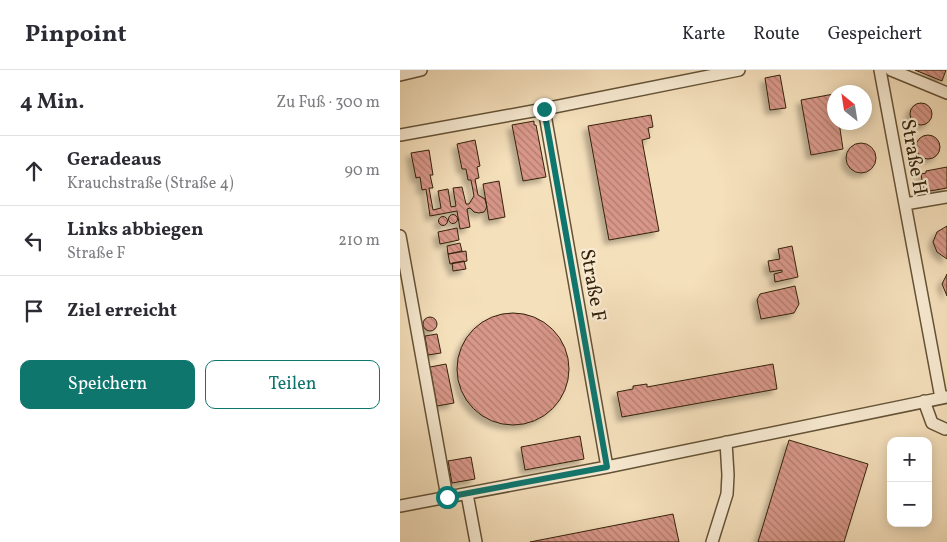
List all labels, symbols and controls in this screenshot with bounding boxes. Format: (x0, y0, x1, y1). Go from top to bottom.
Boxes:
text: Pinpoint (25, 18, 127, 52)
text: Karte (682, 22, 725, 47)
text: Route (753, 22, 800, 47)
text: Gespeichert (828, 22, 922, 47)
north arrow (827, 85, 872, 130)
text: 4 Min. (20, 88, 84, 117)
text: Zu Fuß · 300 m (276, 92, 380, 114)
route end (533, 98, 556, 121)
street label: Straße H (893, 117, 933, 198)
text: Geradeaus (67, 147, 162, 173)
icon: ahead (20, 157, 48, 185)
text: 90 m (344, 160, 380, 182)
text: Krauchstraße (Straße 4) (67, 173, 234, 195)
text: Links abbiegen (67, 217, 204, 243)
icon: left (20, 227, 48, 255)
text: 210 m (338, 230, 380, 252)
text: Straße F (67, 243, 125, 265)
street label: Straße F (572, 247, 612, 324)
icon: arrive (20, 297, 48, 325)
text: Ziel erreicht (67, 298, 177, 324)
button: Speichern (20, 360, 195, 409)
button: Teilen (205, 360, 380, 409)
map controls (887, 437, 932, 527)
button: + (887, 437, 932, 482)
button: − (887, 482, 932, 527)
route start (436, 486, 459, 509)

